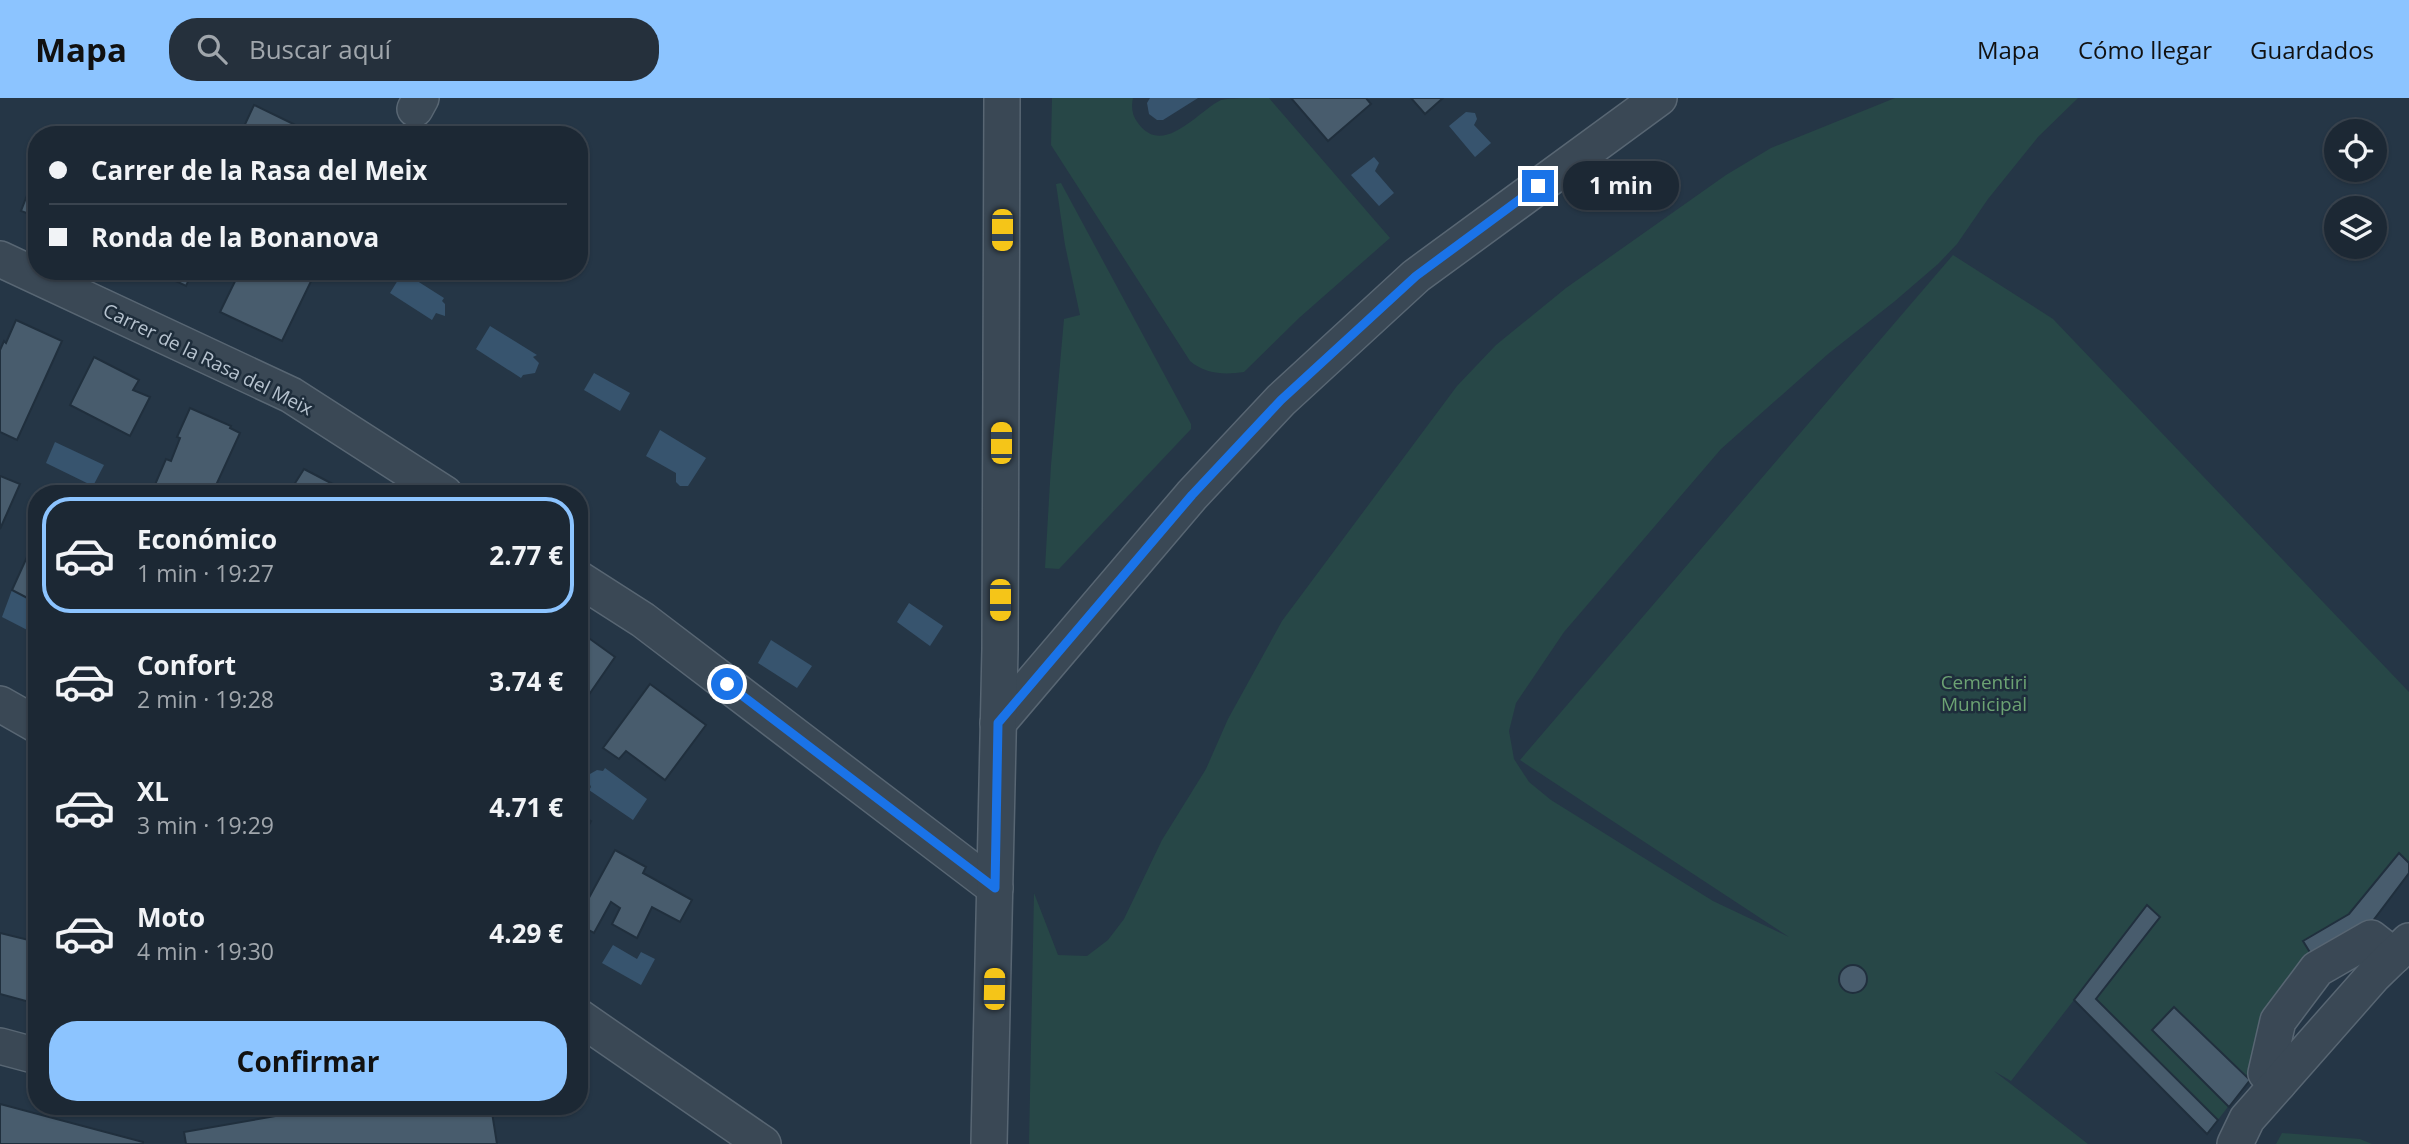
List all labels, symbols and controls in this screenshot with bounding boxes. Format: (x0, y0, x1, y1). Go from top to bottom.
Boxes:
search box (169, 18, 659, 81)
text: Mapa (35, 27, 127, 72)
icon: search (193, 30, 231, 68)
text: Buscar aquí (249, 31, 391, 67)
text: Mapa (1977, 33, 2040, 66)
text: Cómo llegar (2078, 33, 2212, 66)
text: Guardados (2250, 33, 2374, 66)
map controls (2324, 119, 2387, 259)
button: locate (2324, 119, 2387, 182)
text: Carrer de la Rasa del Meix (91, 152, 427, 188)
callout: 1 min (1562, 162, 1678, 210)
text: 1 min (1589, 169, 1653, 201)
route end (1522, 170, 1554, 202)
button: layers (2324, 196, 2387, 259)
car (992, 209, 1013, 251)
text: Ronda de la Bonanova (91, 219, 379, 255)
street label: Carrer de la Rasa del Meix (99, 297, 317, 421)
car (991, 422, 1012, 464)
text: Económico (137, 521, 277, 557)
icon: car (53, 524, 116, 587)
text: 2.77 € (489, 537, 563, 573)
text: 1 min · 19:27 (137, 557, 274, 589)
car (990, 579, 1011, 621)
text: Confort (137, 647, 236, 683)
icon: car (53, 650, 116, 713)
text: 3.74 € (489, 663, 563, 699)
route start (711, 668, 743, 700)
park label: Cementiri Municipal (1941, 669, 2027, 717)
text: 2 min · 19:28 (137, 683, 274, 715)
text: XL (137, 773, 169, 809)
icon: car (53, 776, 116, 839)
text: 4.71 € (489, 789, 563, 825)
text: 3 min · 19:29 (137, 809, 274, 841)
text: Moto (137, 899, 205, 935)
icon: car (53, 902, 116, 965)
text: 4.29 € (489, 915, 563, 951)
text: 4 min · 19:30 (137, 935, 274, 967)
car (984, 968, 1005, 1010)
button: Confirmar (49, 1021, 567, 1101)

